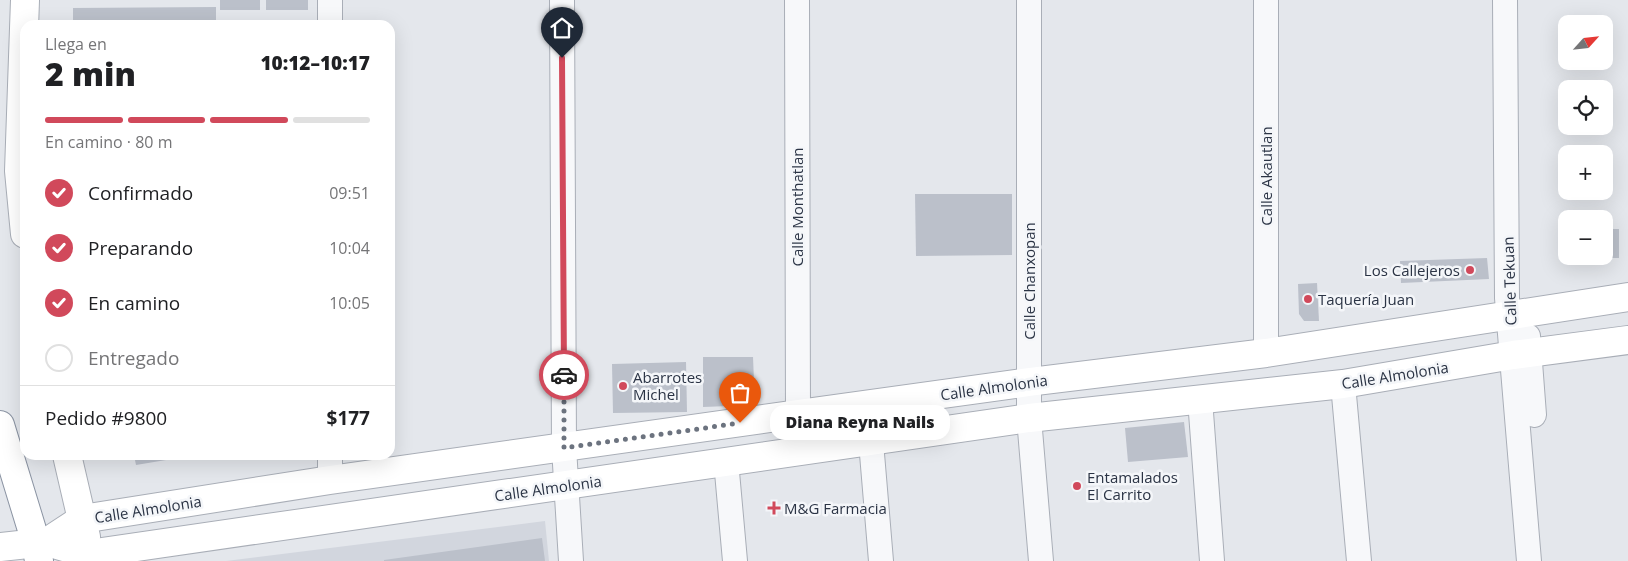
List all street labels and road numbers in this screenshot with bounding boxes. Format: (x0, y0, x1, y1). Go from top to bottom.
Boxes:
street label: Calle Akautlan (1256, 126, 1276, 226)
street label: Calle Monthatlan (787, 148, 807, 266)
street label: Calle Chanxopan (1019, 222, 1039, 340)
street label: Calle Tekuan (1497, 236, 1521, 326)
street label: Calle Almolonia (1340, 357, 1450, 393)
street label: Calle Almolonia (939, 370, 1049, 404)
street label: Calle Almolonia (493, 471, 603, 505)
street label: Calle Almolonia (93, 491, 203, 527)

